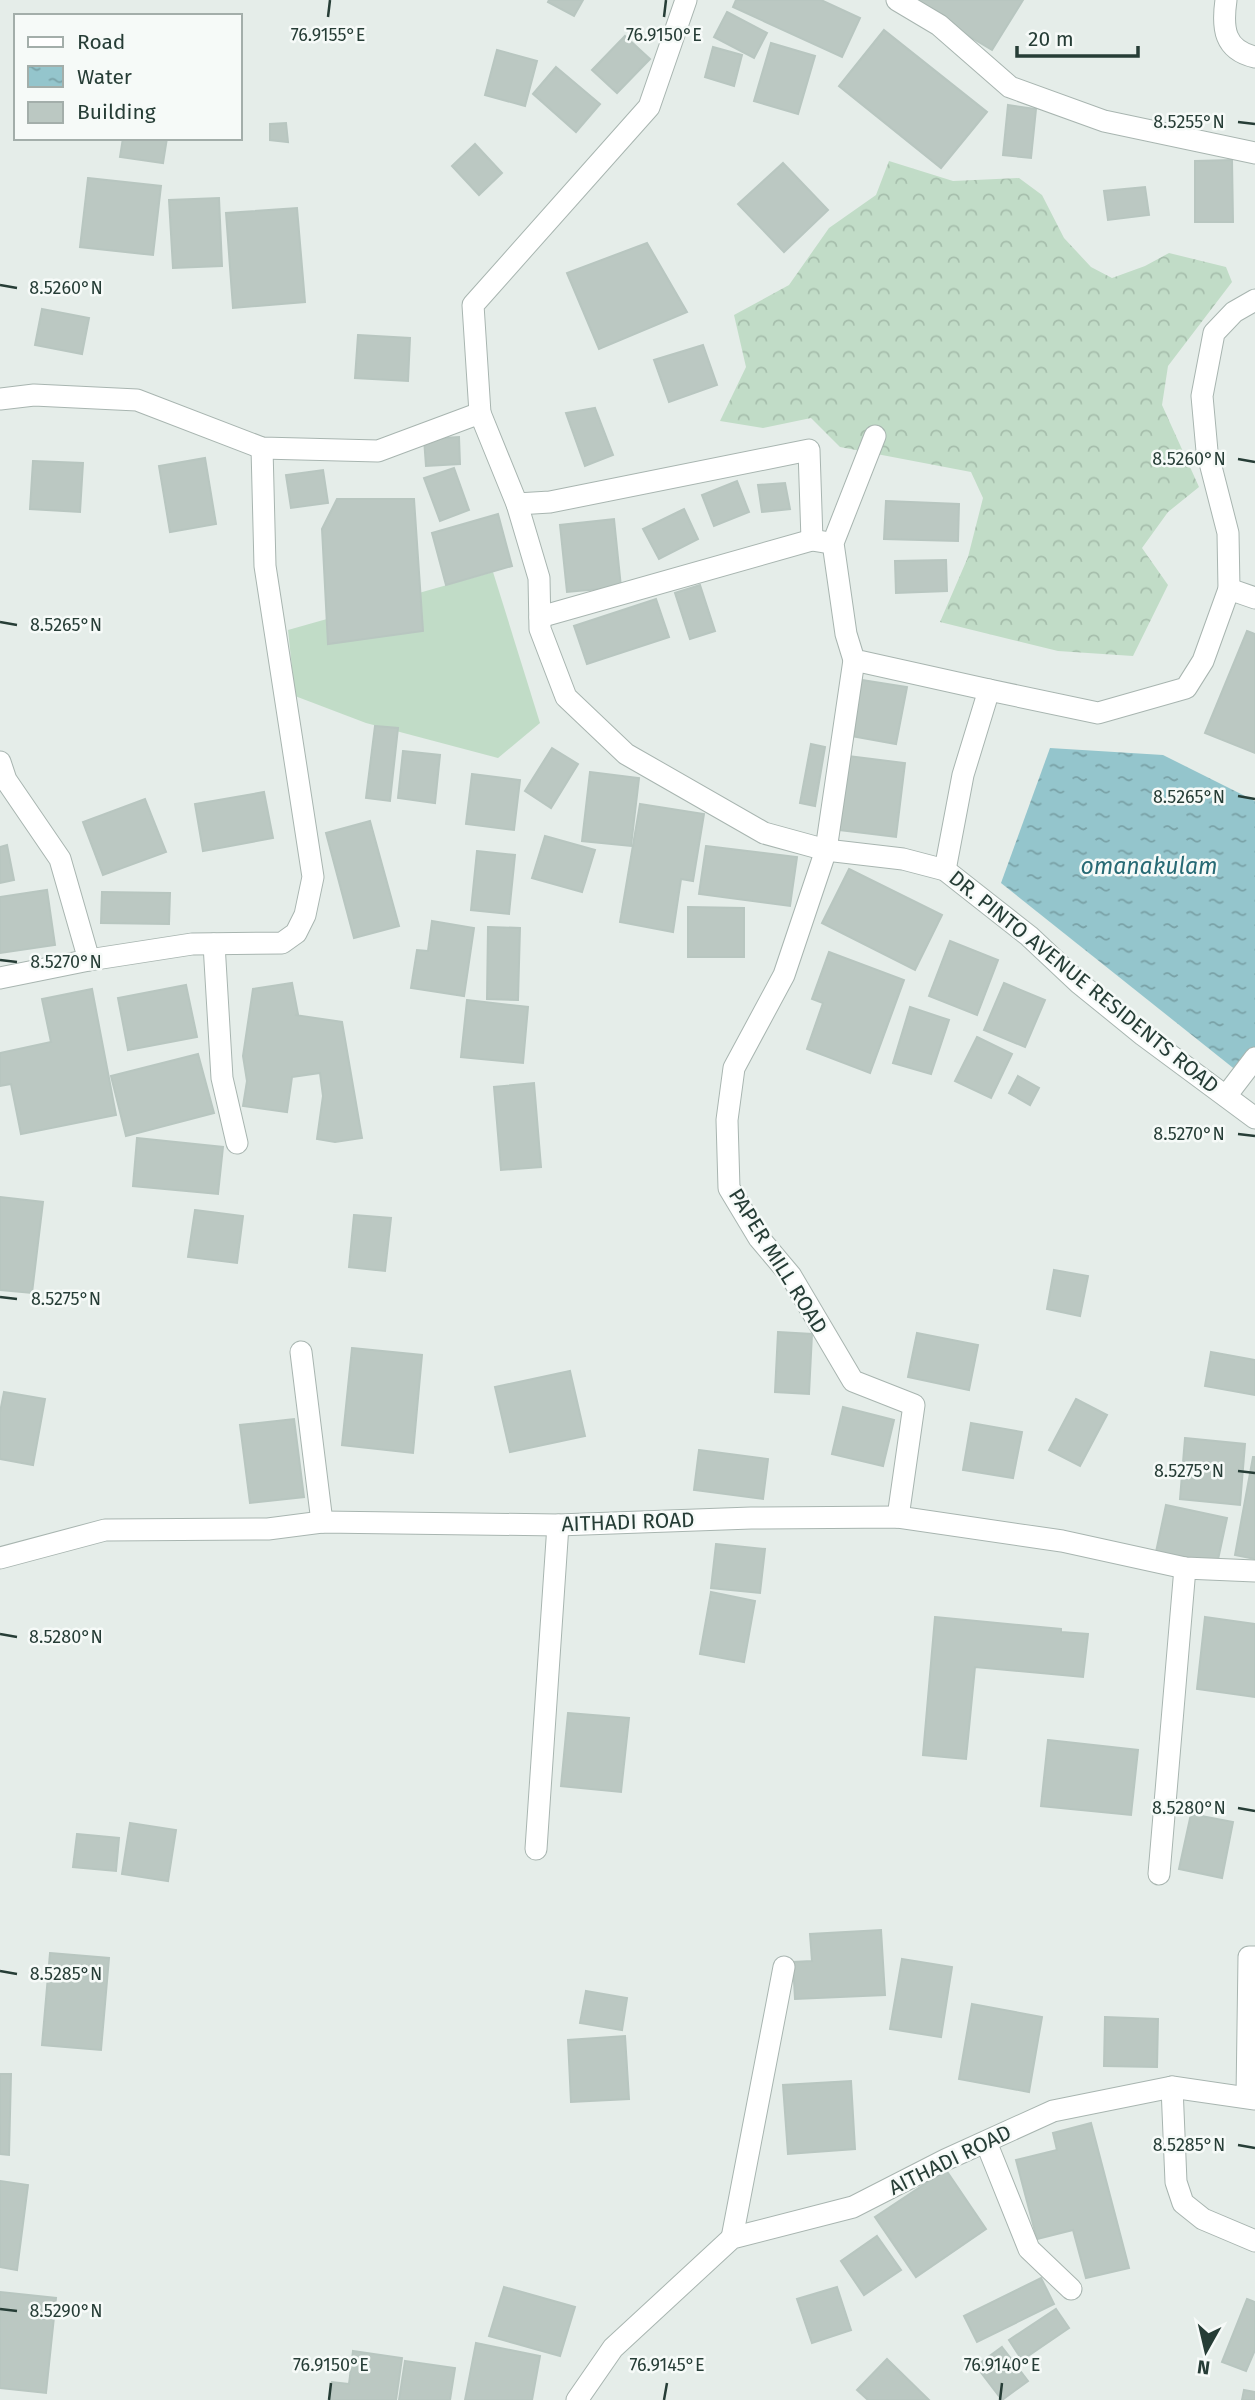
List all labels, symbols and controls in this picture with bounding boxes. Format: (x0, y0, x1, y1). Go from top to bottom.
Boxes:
legend (14, 14, 242, 140)
scale bar (1017, 14, 1138, 58)
text: 76.9155°E (291, 24, 365, 46)
text: 76.9150°E (626, 24, 702, 46)
text: 20 m (1028, 26, 1074, 52)
text: Road (77, 29, 125, 55)
text: Water (77, 64, 132, 90)
text: Building (77, 99, 156, 125)
text: 8.5255°N (1153, 111, 1225, 133)
text: 8.5260°N (29, 277, 103, 299)
text: 8.5260°N (1152, 448, 1226, 470)
text: 8.5265°N (30, 614, 102, 636)
text: 8.5265°N (1153, 786, 1225, 808)
water label: omanakulam (1080, 852, 1218, 880)
street label: DR. PINTO AVENUE RESIDENTS ROAD (944, 865, 1224, 1099)
text: 8.5270°N (30, 951, 102, 973)
text: 8.5270°N (1153, 1123, 1225, 1145)
street label: PAPER MILL ROAD (723, 1184, 833, 1338)
text: 8.5275°N (31, 1288, 101, 1310)
text: 8.5275°N (1154, 1460, 1224, 1482)
street label: AITHADI ROAD (561, 1507, 695, 1537)
text: 8.5280°N (29, 1626, 103, 1648)
text: 8.5280°N (1152, 1797, 1226, 1819)
text: 8.5285°N (30, 1963, 102, 1985)
street label: AITHADI ROAD (884, 2119, 1016, 2201)
text: 8.5285°N (1153, 2134, 1225, 2156)
text: 8.5290°N (29, 2300, 103, 2322)
north arrow (1171, 2316, 1241, 2386)
text: 76.9150°E (293, 2354, 369, 2376)
text: 76.9145°E (629, 2354, 705, 2376)
text: 76.9140°E (964, 2354, 1040, 2376)
text: N (1196, 2355, 1212, 2380)

